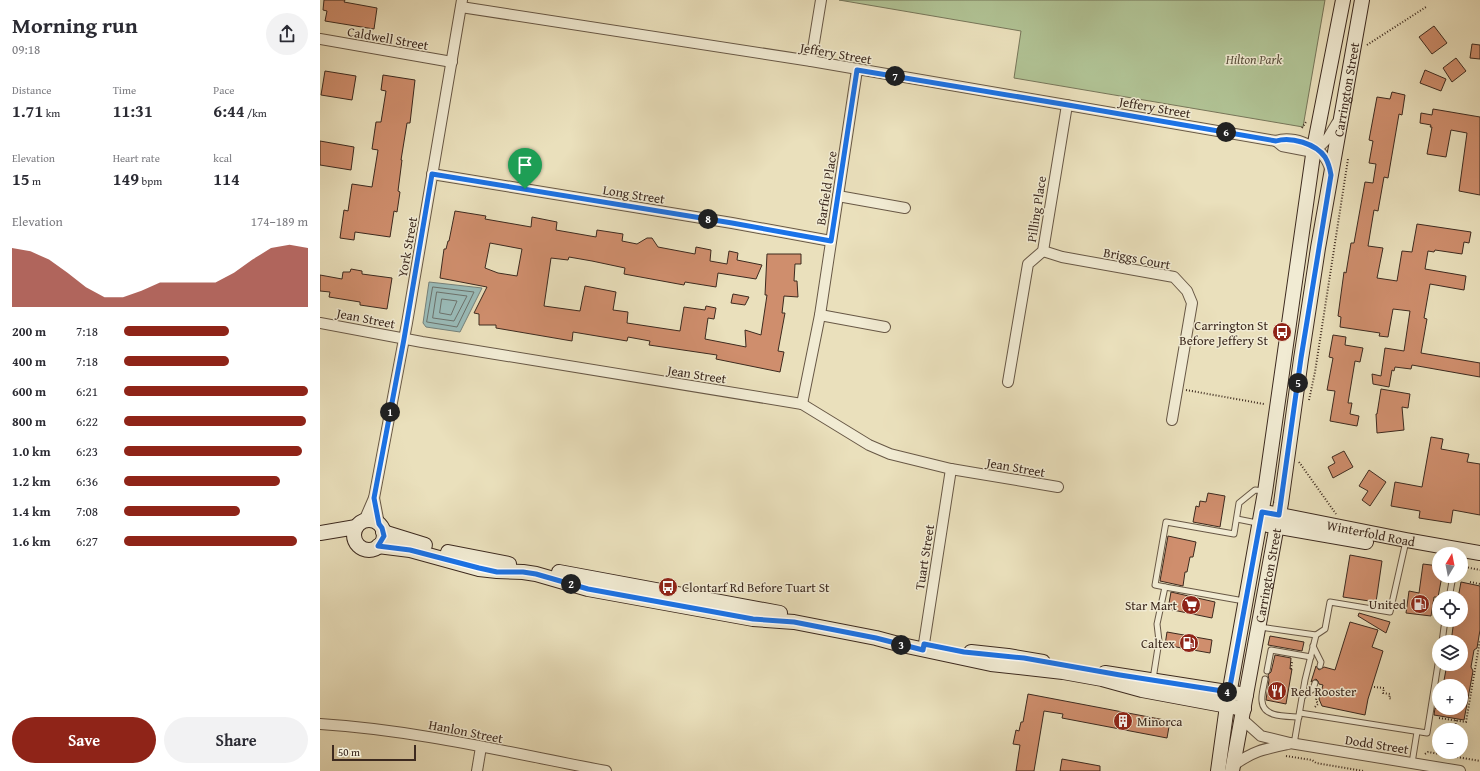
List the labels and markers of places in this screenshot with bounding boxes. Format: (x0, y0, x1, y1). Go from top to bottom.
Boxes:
pin: 7 (885, 66, 905, 86)
pin: 6 (1216, 122, 1236, 142)
pin (508, 148, 542, 189)
pin: 8 (698, 209, 718, 229)
place label: Carrington St Before Jeffery St (1179, 316, 1268, 350)
bus stop icon: Carrington St Before Jeffery St (1271, 321, 1293, 343)
pin: 5 (1288, 373, 1308, 393)
pin: 1 (380, 402, 400, 422)
pin: 2 (561, 574, 581, 594)
bus stop icon: Clontarf Rd Before Tuart St (657, 576, 679, 598)
place label: Clontarf Rd Before Tuart St (682, 578, 830, 597)
fuel station icon: United (1409, 593, 1431, 615)
supermarket icon: Star Mart (1180, 594, 1202, 616)
place label: United (1369, 595, 1406, 614)
place label: Star Mart (1125, 596, 1177, 615)
fuel station icon: Caltex (1178, 632, 1200, 654)
place label: Caltex (1141, 634, 1175, 653)
pin: 3 (891, 635, 911, 655)
restaurant icon: Red Rooster (1266, 680, 1288, 702)
pin: 4 (1217, 682, 1237, 702)
place label: Red Rooster (1291, 682, 1357, 701)
building icon: Minorca (1112, 710, 1134, 732)
place label: Minorca (1137, 712, 1183, 731)

